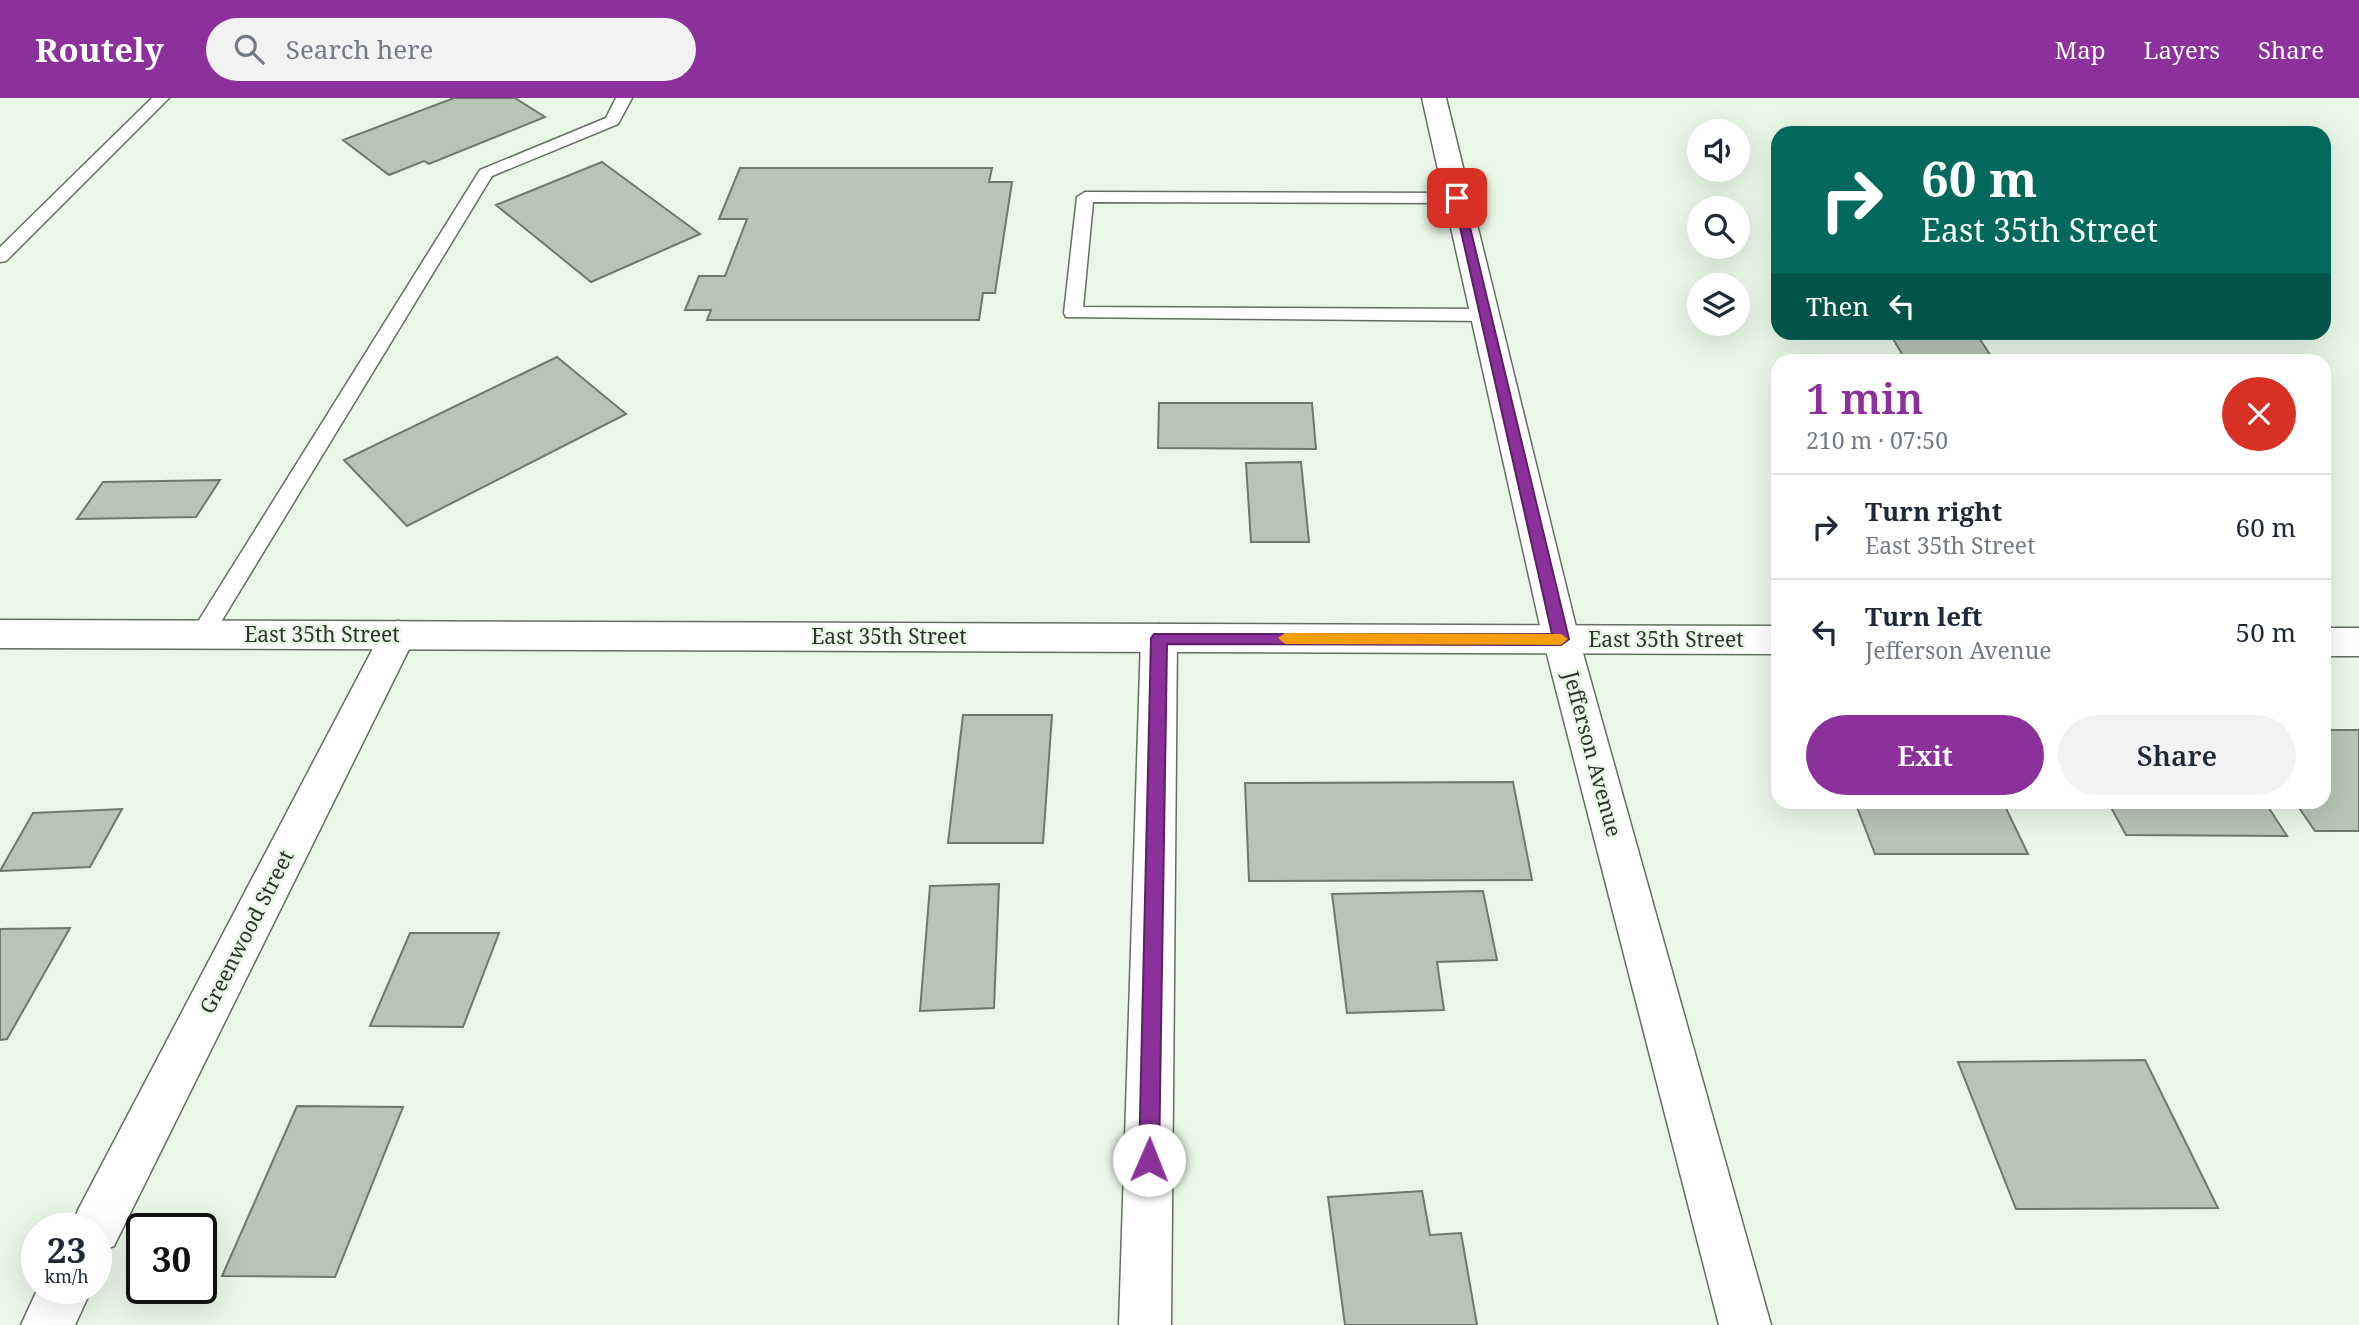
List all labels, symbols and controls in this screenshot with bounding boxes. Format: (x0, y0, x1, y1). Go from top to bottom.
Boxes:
search box (206, 18, 696, 81)
text: Routely (35, 27, 164, 72)
icon: search (230, 30, 268, 68)
text: Search here (286, 31, 433, 67)
text: Map (2055, 33, 2106, 66)
text: Layers (2144, 33, 2220, 66)
text: Share (2258, 33, 2324, 66)
map controls (1687, 119, 1750, 336)
button: sound (1687, 119, 1750, 182)
text: 60 m (1921, 145, 2037, 211)
icon: right (1806, 154, 1897, 245)
pin (1427, 168, 1487, 228)
icon: arrive (1438, 179, 1476, 217)
button: search (1687, 196, 1750, 259)
text: East 35th Street (1921, 208, 2158, 251)
button: layers (1687, 273, 1750, 336)
icon: left (1883, 287, 1921, 325)
text: Then (1806, 288, 1869, 324)
text: 1 min (1806, 369, 1923, 426)
button: close (2222, 377, 2296, 451)
text: 210 m · 07:50 (1806, 424, 1948, 456)
text: Turn right (1865, 493, 2002, 529)
icon: right (1806, 508, 1844, 546)
text: 60 m (2236, 509, 2296, 545)
text: East 35th Street (1865, 529, 2035, 561)
text: Turn left (1865, 598, 1982, 634)
icon: left (1806, 613, 1844, 651)
text: 50 m (2236, 614, 2296, 650)
street label: East 35th Street (244, 620, 400, 648)
street label: East 35th Street (811, 622, 967, 650)
street label: East 35th Street (1588, 625, 1744, 653)
text: Jefferson Avenue (1865, 634, 2052, 666)
street label: Jefferson Avenue (1557, 667, 1629, 840)
button: Exit (1806, 715, 2044, 795)
button: Share (2058, 715, 2296, 795)
street label: Greenwood Street (193, 845, 299, 1018)
position arrow (1112, 1123, 1186, 1197)
speed limit sign: 30 (126, 1213, 217, 1304)
text: 23 (47, 1226, 86, 1273)
text: km/h (44, 1264, 89, 1288)

